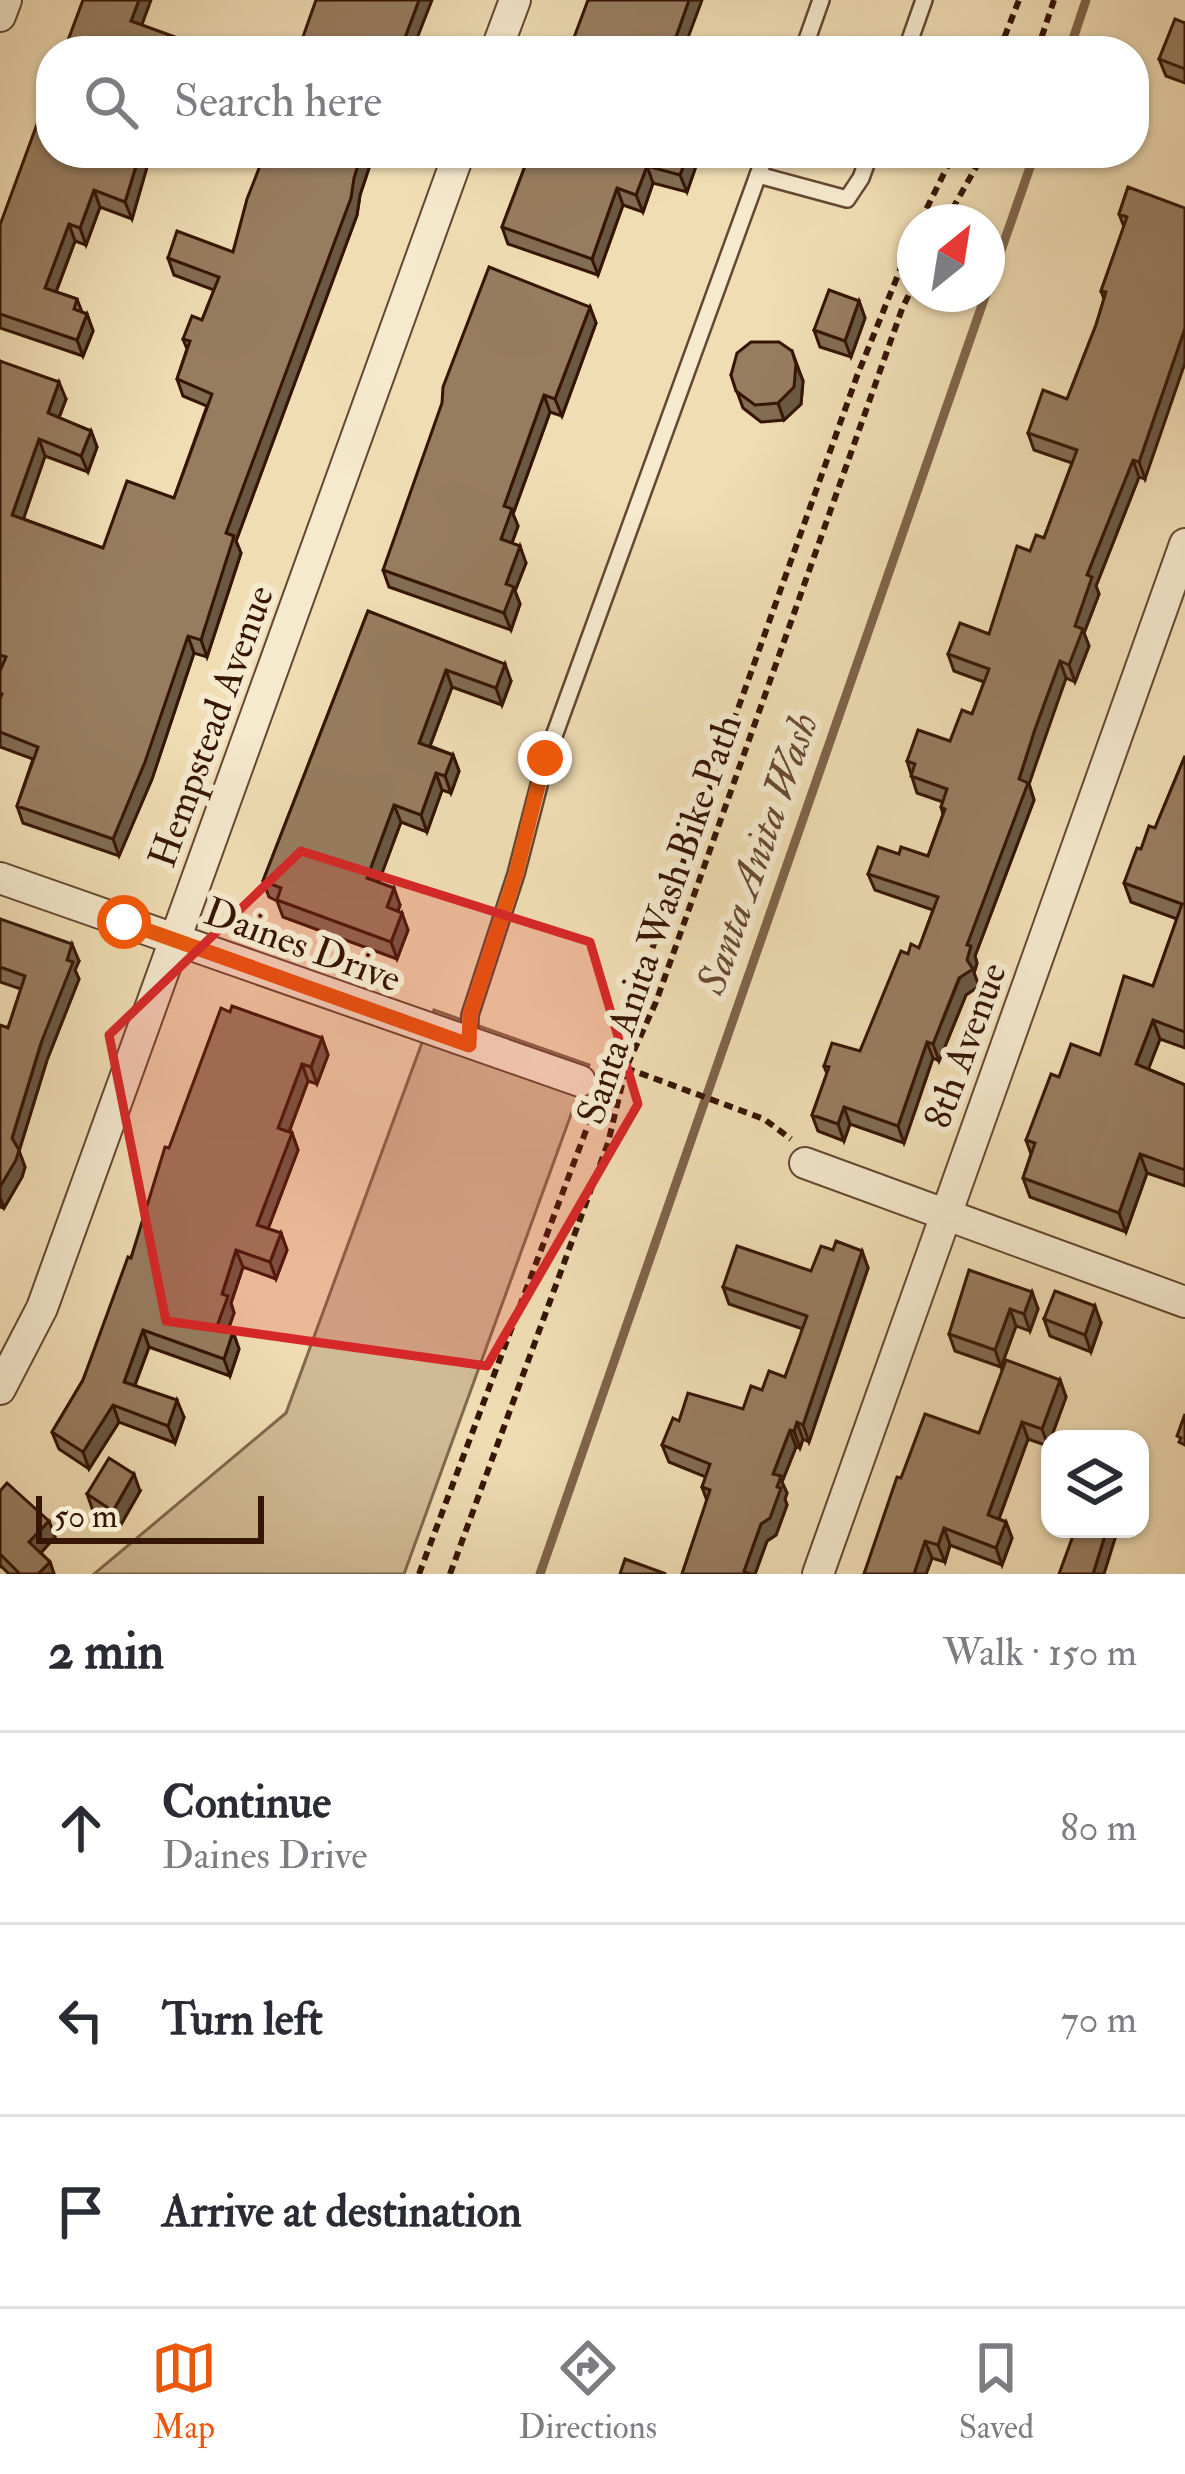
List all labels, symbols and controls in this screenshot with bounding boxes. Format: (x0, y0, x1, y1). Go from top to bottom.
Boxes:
search box (36, 36, 1149, 168)
icon: search (78, 69, 144, 135)
text: Search here (174, 74, 382, 130)
north arrow (897, 204, 1005, 312)
street label: Hempstead Avenue (138, 579, 285, 874)
water label: Santa Anita Wash (685, 706, 830, 1002)
street label: Santa Anita Wash Bike Path (566, 708, 753, 1131)
route end (518, 731, 572, 785)
street label: Daines Drive (198, 887, 407, 1004)
route start (97, 895, 151, 949)
street label: 8th Avenue (913, 956, 1018, 1135)
map controls (1041, 1430, 1149, 1538)
button: layers (1041, 1430, 1149, 1538)
scale bar (36, 1490, 264, 1543)
text: 50 m (54, 1496, 118, 1537)
text: 2 min (48, 1620, 164, 1684)
text: Walk · 150 m (943, 1628, 1137, 1677)
text: Continue (162, 1775, 331, 1831)
icon: ahead (48, 1795, 114, 1861)
text: 80 m (1060, 1803, 1137, 1852)
text: Daines Drive (162, 1831, 367, 1880)
icon: left (48, 1987, 114, 2053)
text: Turn left (162, 1992, 323, 2048)
text: 70 m (1061, 1995, 1137, 2044)
icon: arrive (48, 2179, 114, 2245)
text: Arrive at destination (162, 2184, 522, 2240)
tab: Map (151, 2335, 217, 2448)
tab: Directions (519, 2335, 657, 2448)
tab: Saved (959, 2335, 1034, 2448)

